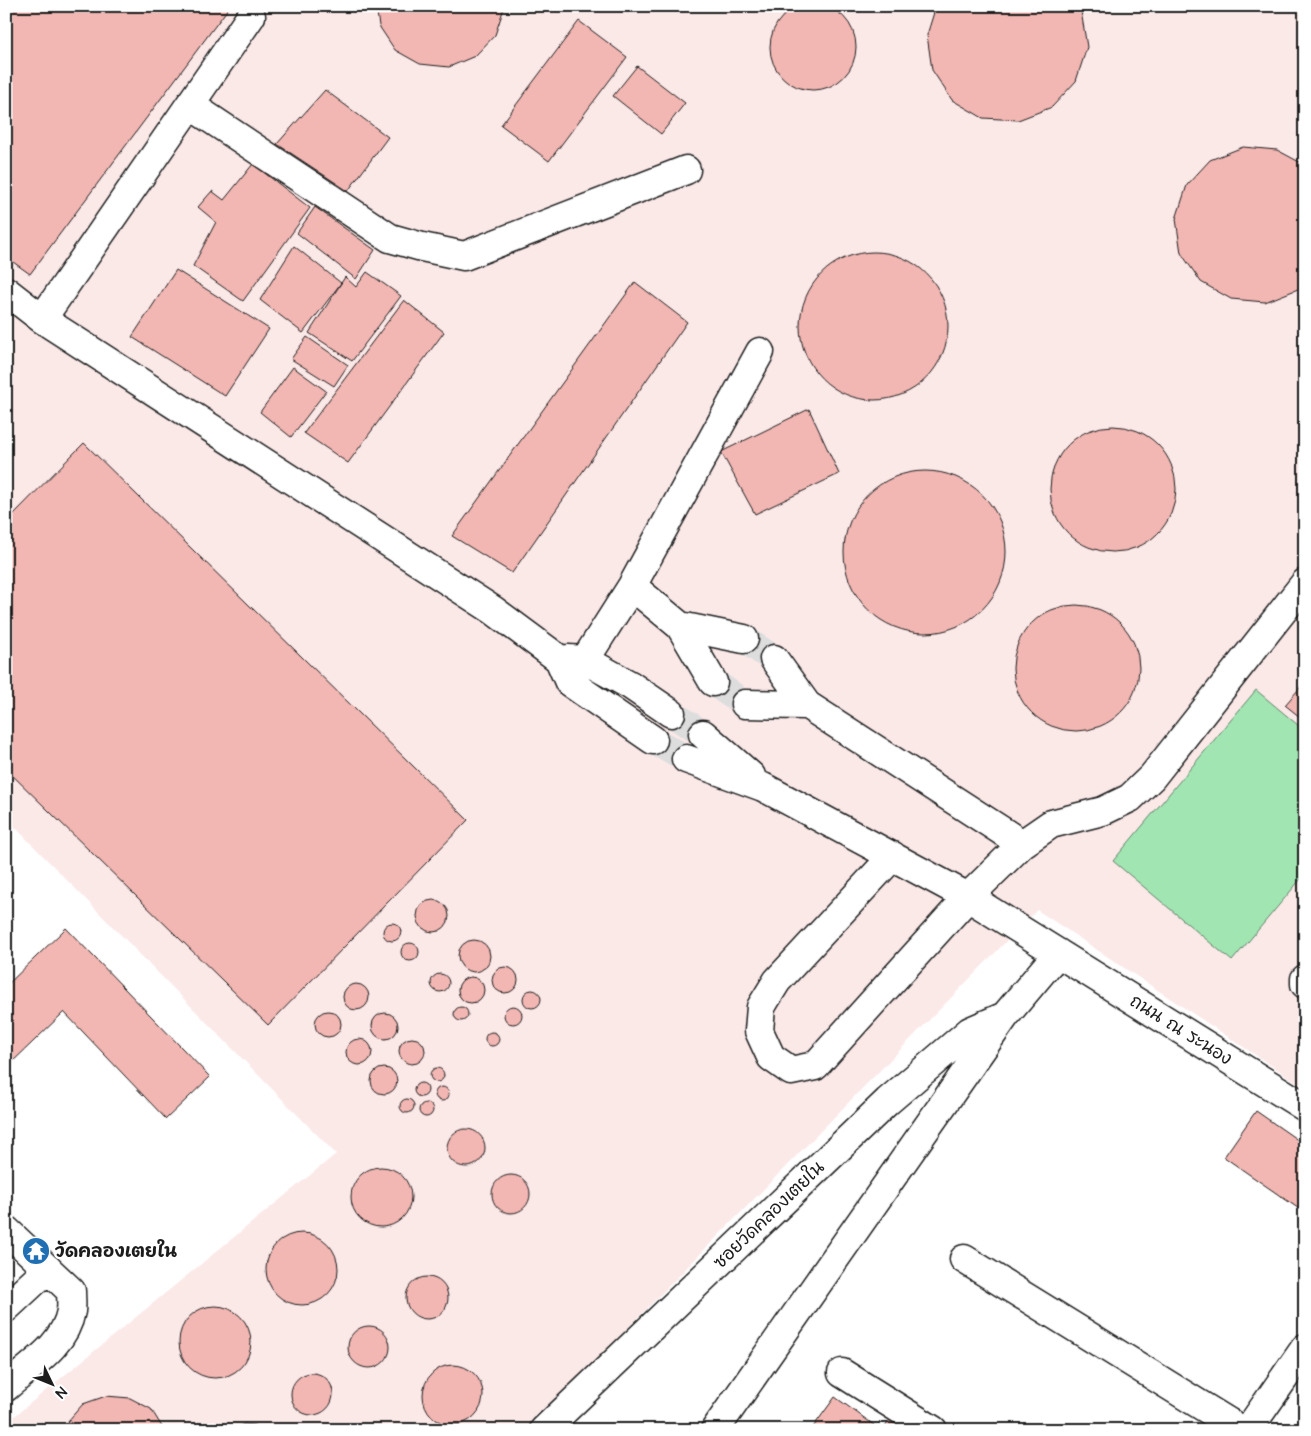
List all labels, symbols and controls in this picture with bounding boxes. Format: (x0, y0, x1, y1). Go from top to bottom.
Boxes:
street label: ถนน ณ ระนอง (1125, 989, 1237, 1071)
street label: ซอยวัดคลองเตยใน (707, 1155, 830, 1274)
temple icon: วัดคลองเตยใน (21, 1236, 51, 1266)
place label: วัดคลองเตยใน (55, 1239, 177, 1264)
north arrow (28, 1358, 78, 1408)
text: N (50, 1382, 71, 1402)

